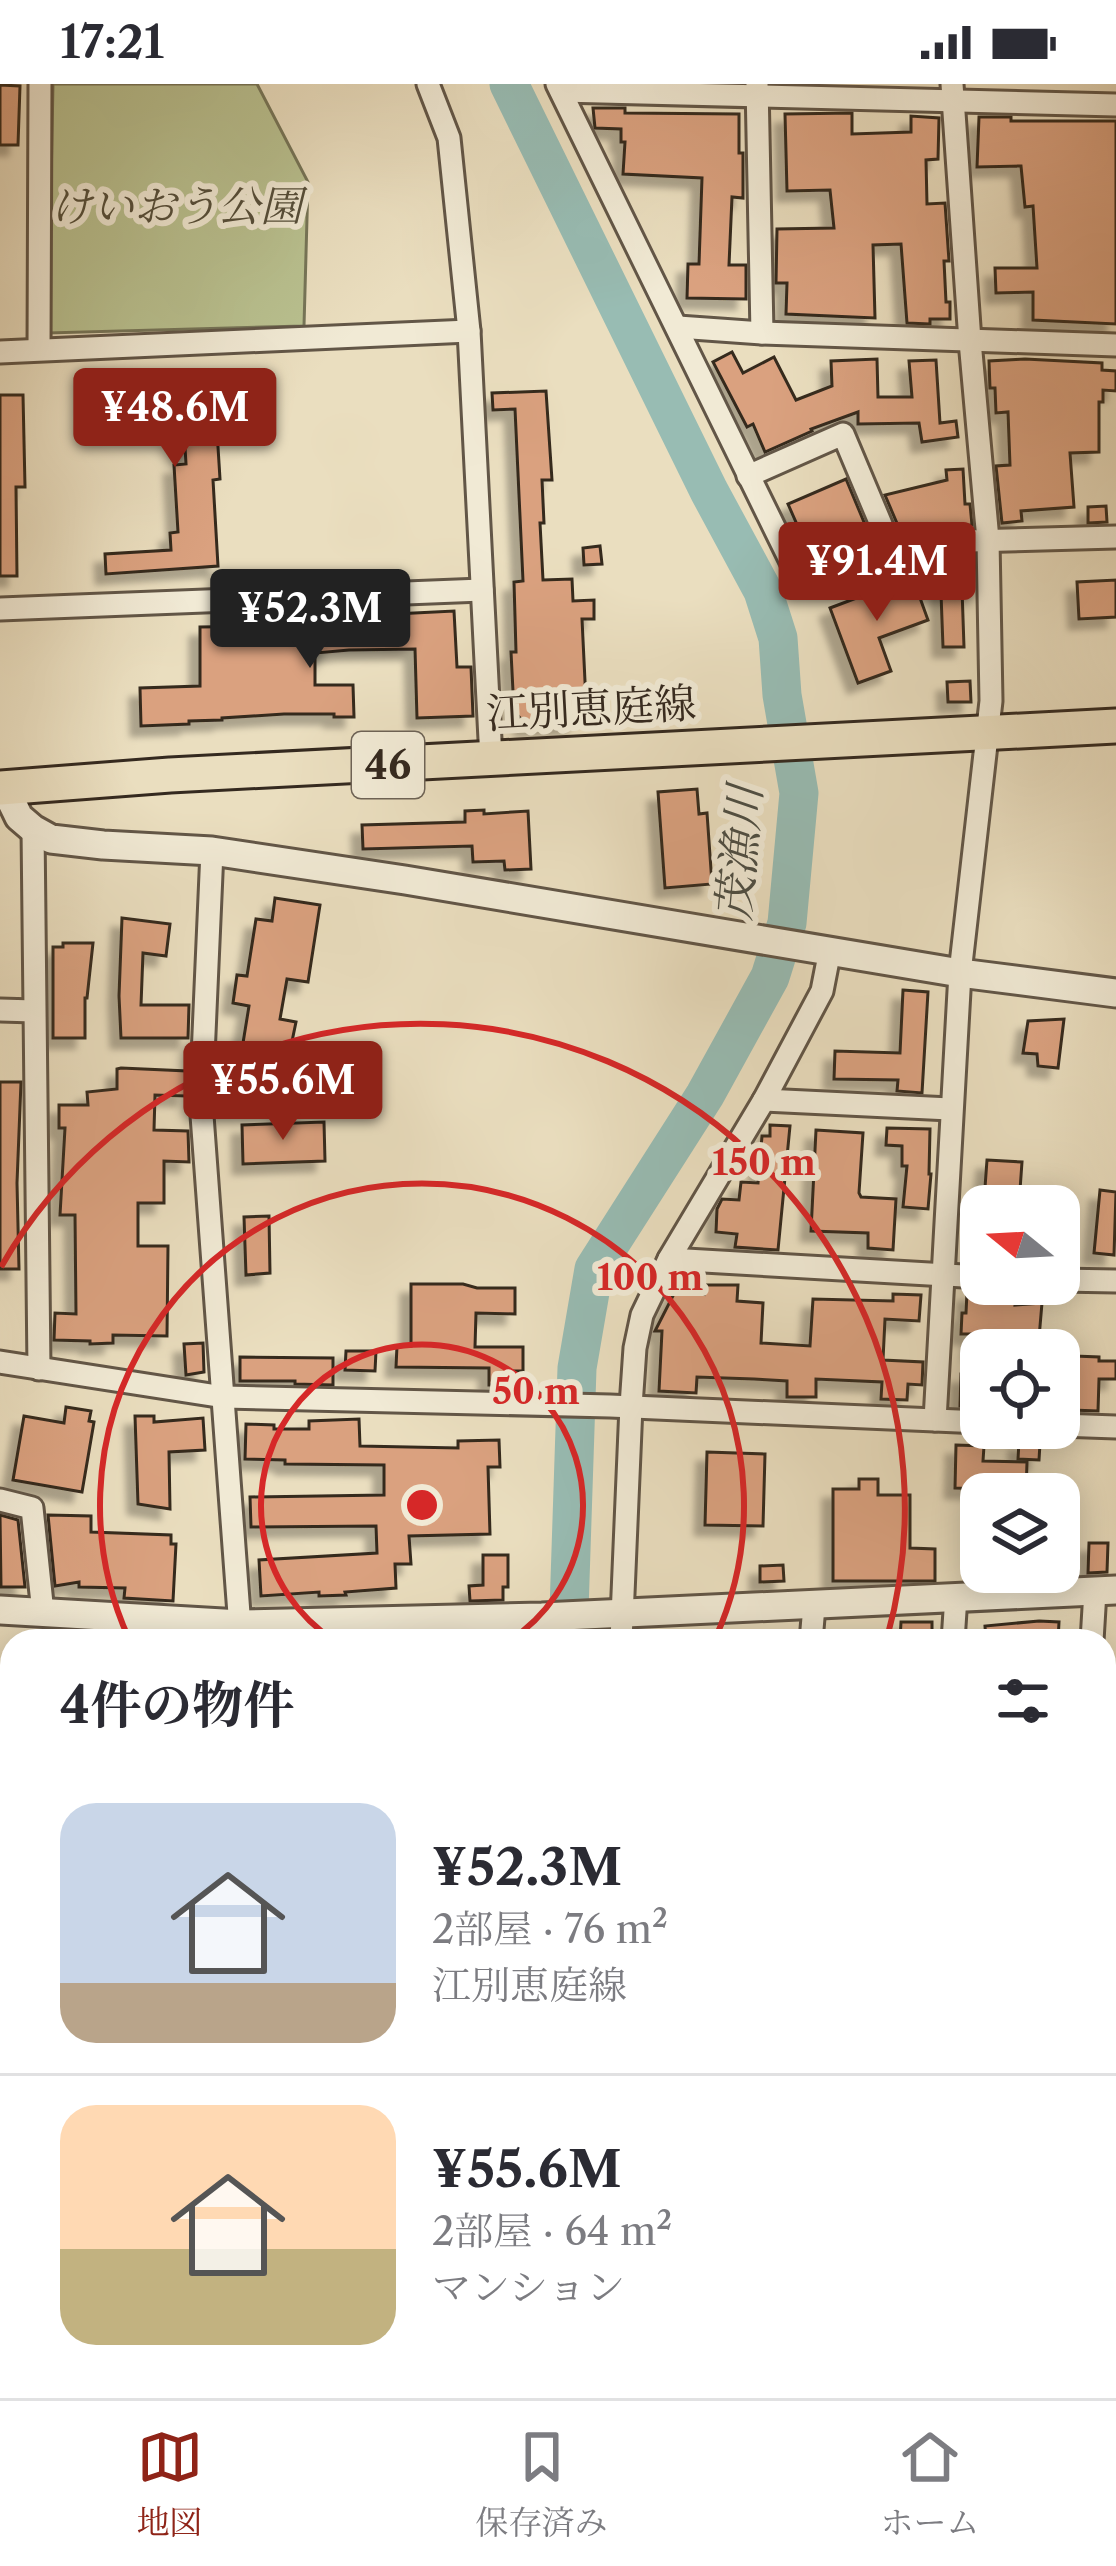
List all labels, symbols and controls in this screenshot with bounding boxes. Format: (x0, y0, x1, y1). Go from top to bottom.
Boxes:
text: 17:21 (60, 14, 164, 70)
park label: けいおう公園 (50, 180, 308, 232)
pin: ¥48.6M (77, 368, 273, 470)
text: ¥48.6M (100, 383, 250, 431)
pin: ¥91.4M (779, 522, 975, 624)
text: ¥91.4M (806, 537, 948, 585)
pin: ¥52.3M (212, 569, 408, 671)
text: ¥52.3M (237, 584, 383, 632)
street label: 江別恵庭線 (485, 677, 697, 739)
road number: 46 (352, 732, 424, 798)
water label: 茂漁川 (705, 778, 773, 923)
pin: ¥55.6M (185, 1041, 381, 1143)
text: ¥55.6M (210, 1056, 356, 1104)
text: 150 m (712, 1140, 816, 1184)
north arrow (960, 1185, 1080, 1305)
map controls (960, 1185, 1080, 1593)
text: 100 m (597, 1255, 703, 1299)
button: locate (960, 1329, 1080, 1449)
text: 50 m (492, 1369, 580, 1413)
button: layers (960, 1473, 1080, 1593)
centre of rings (401, 1484, 443, 1526)
icon: filters (990, 1668, 1056, 1734)
text: 4件の物件 (60, 1674, 294, 1736)
text: ¥52.3M (432, 1836, 622, 1898)
icon: home (156, 1851, 300, 1995)
text: 2部屋 · 76 m² (432, 1905, 668, 1953)
text: 江別恵庭線 (432, 1961, 627, 2009)
text: ¥55.6M (432, 2138, 622, 2200)
icon: home (156, 2153, 300, 2297)
text: 2部屋 · 64 m² (432, 2207, 672, 2255)
text: マンション (432, 2263, 625, 2311)
tab: 地図 (137, 2424, 203, 2543)
tab: 保存済み (476, 2424, 608, 2543)
tab: ホーム (881, 2424, 980, 2543)

